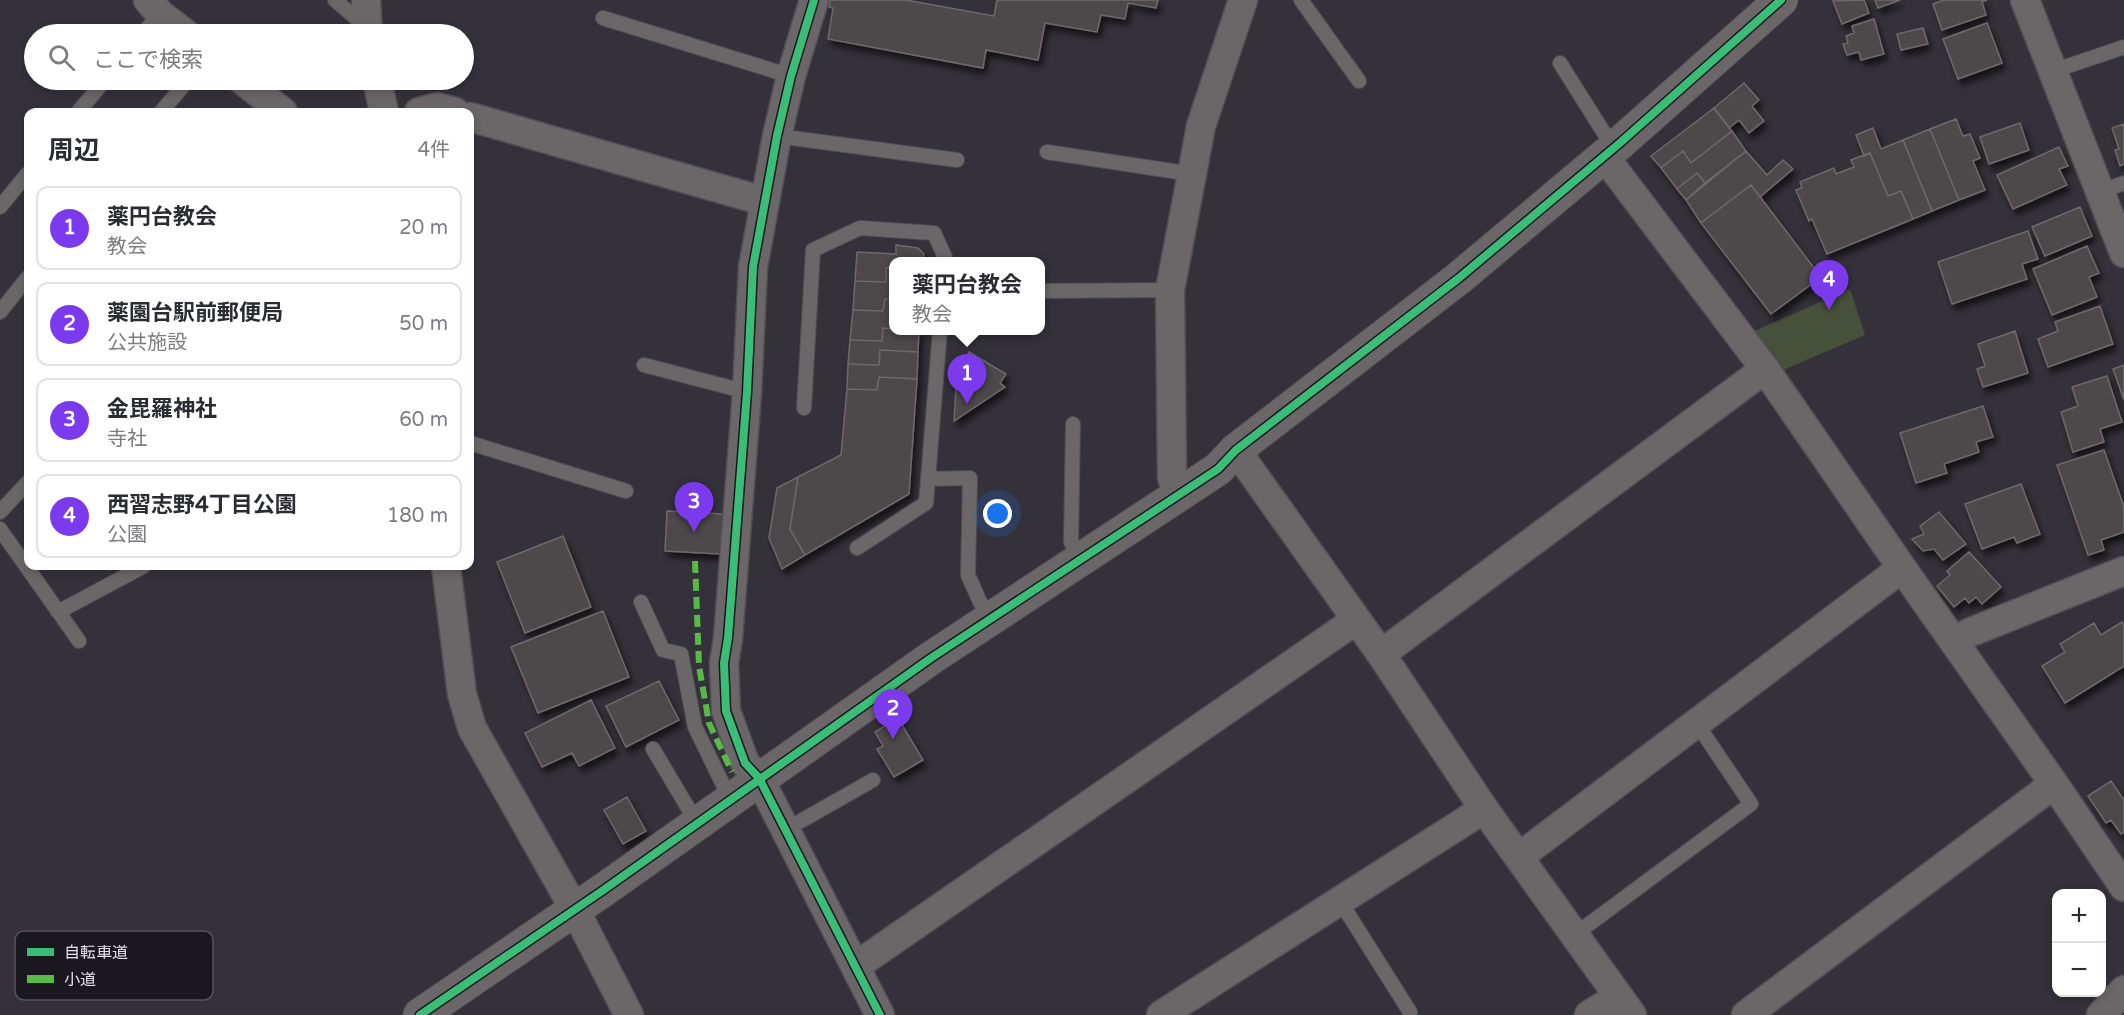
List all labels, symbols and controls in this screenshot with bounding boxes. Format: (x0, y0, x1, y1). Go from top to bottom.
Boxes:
search box (24, 24, 474, 90)
icon: search (45, 41, 78, 74)
text: ここで検索 (93, 47, 203, 73)
text: 周辺 (48, 135, 100, 166)
text: 4件 (417, 138, 450, 162)
text: 薬円台教会 (107, 204, 217, 230)
text: 1 (63, 216, 76, 240)
text: 20 m (399, 216, 448, 240)
text: 教会 (107, 235, 147, 259)
popup (889, 257, 1045, 335)
pin: 4 (1810, 260, 1848, 310)
text: 薬円台教会 (912, 272, 1022, 298)
text: 薬園台駅前郵便局 (107, 300, 283, 326)
text: 教会 (912, 303, 952, 327)
text: 2 (63, 312, 76, 336)
text: 50 m (399, 312, 448, 336)
text: 公共施設 (107, 331, 187, 355)
pin: 1 (948, 354, 986, 404)
text: 金毘羅神社 (107, 396, 217, 422)
text: 3 (63, 408, 76, 432)
text: 60 m (399, 408, 448, 432)
text: 寺社 (107, 427, 147, 451)
pin: 3 (674, 482, 714, 532)
text: 西習志野4丁目公園 (107, 492, 297, 518)
your location (983, 499, 1012, 528)
text: 4 (63, 504, 76, 528)
text: 180 m (387, 504, 448, 528)
text: 公園 (107, 523, 147, 547)
pin: 2 (874, 690, 912, 739)
map controls (2052, 889, 2106, 997)
button: + (2052, 889, 2106, 943)
legend (15, 931, 213, 1000)
text: 自転車道 (64, 943, 128, 963)
button: − (2052, 943, 2106, 997)
text: 小道 (64, 970, 96, 990)

